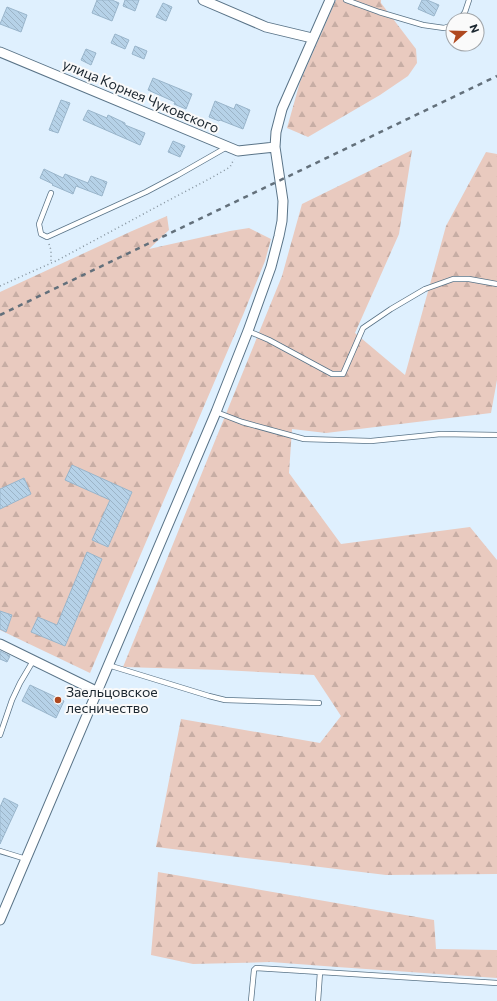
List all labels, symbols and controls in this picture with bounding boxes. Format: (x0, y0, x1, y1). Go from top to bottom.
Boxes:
north arrow (445, 12, 485, 52)
text: N (467, 22, 482, 35)
street label: улица Корнея Чуковского (60, 55, 222, 136)
place label: Заельцовское лесничество (66, 683, 158, 716)
marker: Заельцовское лесничество (53, 695, 63, 705)

